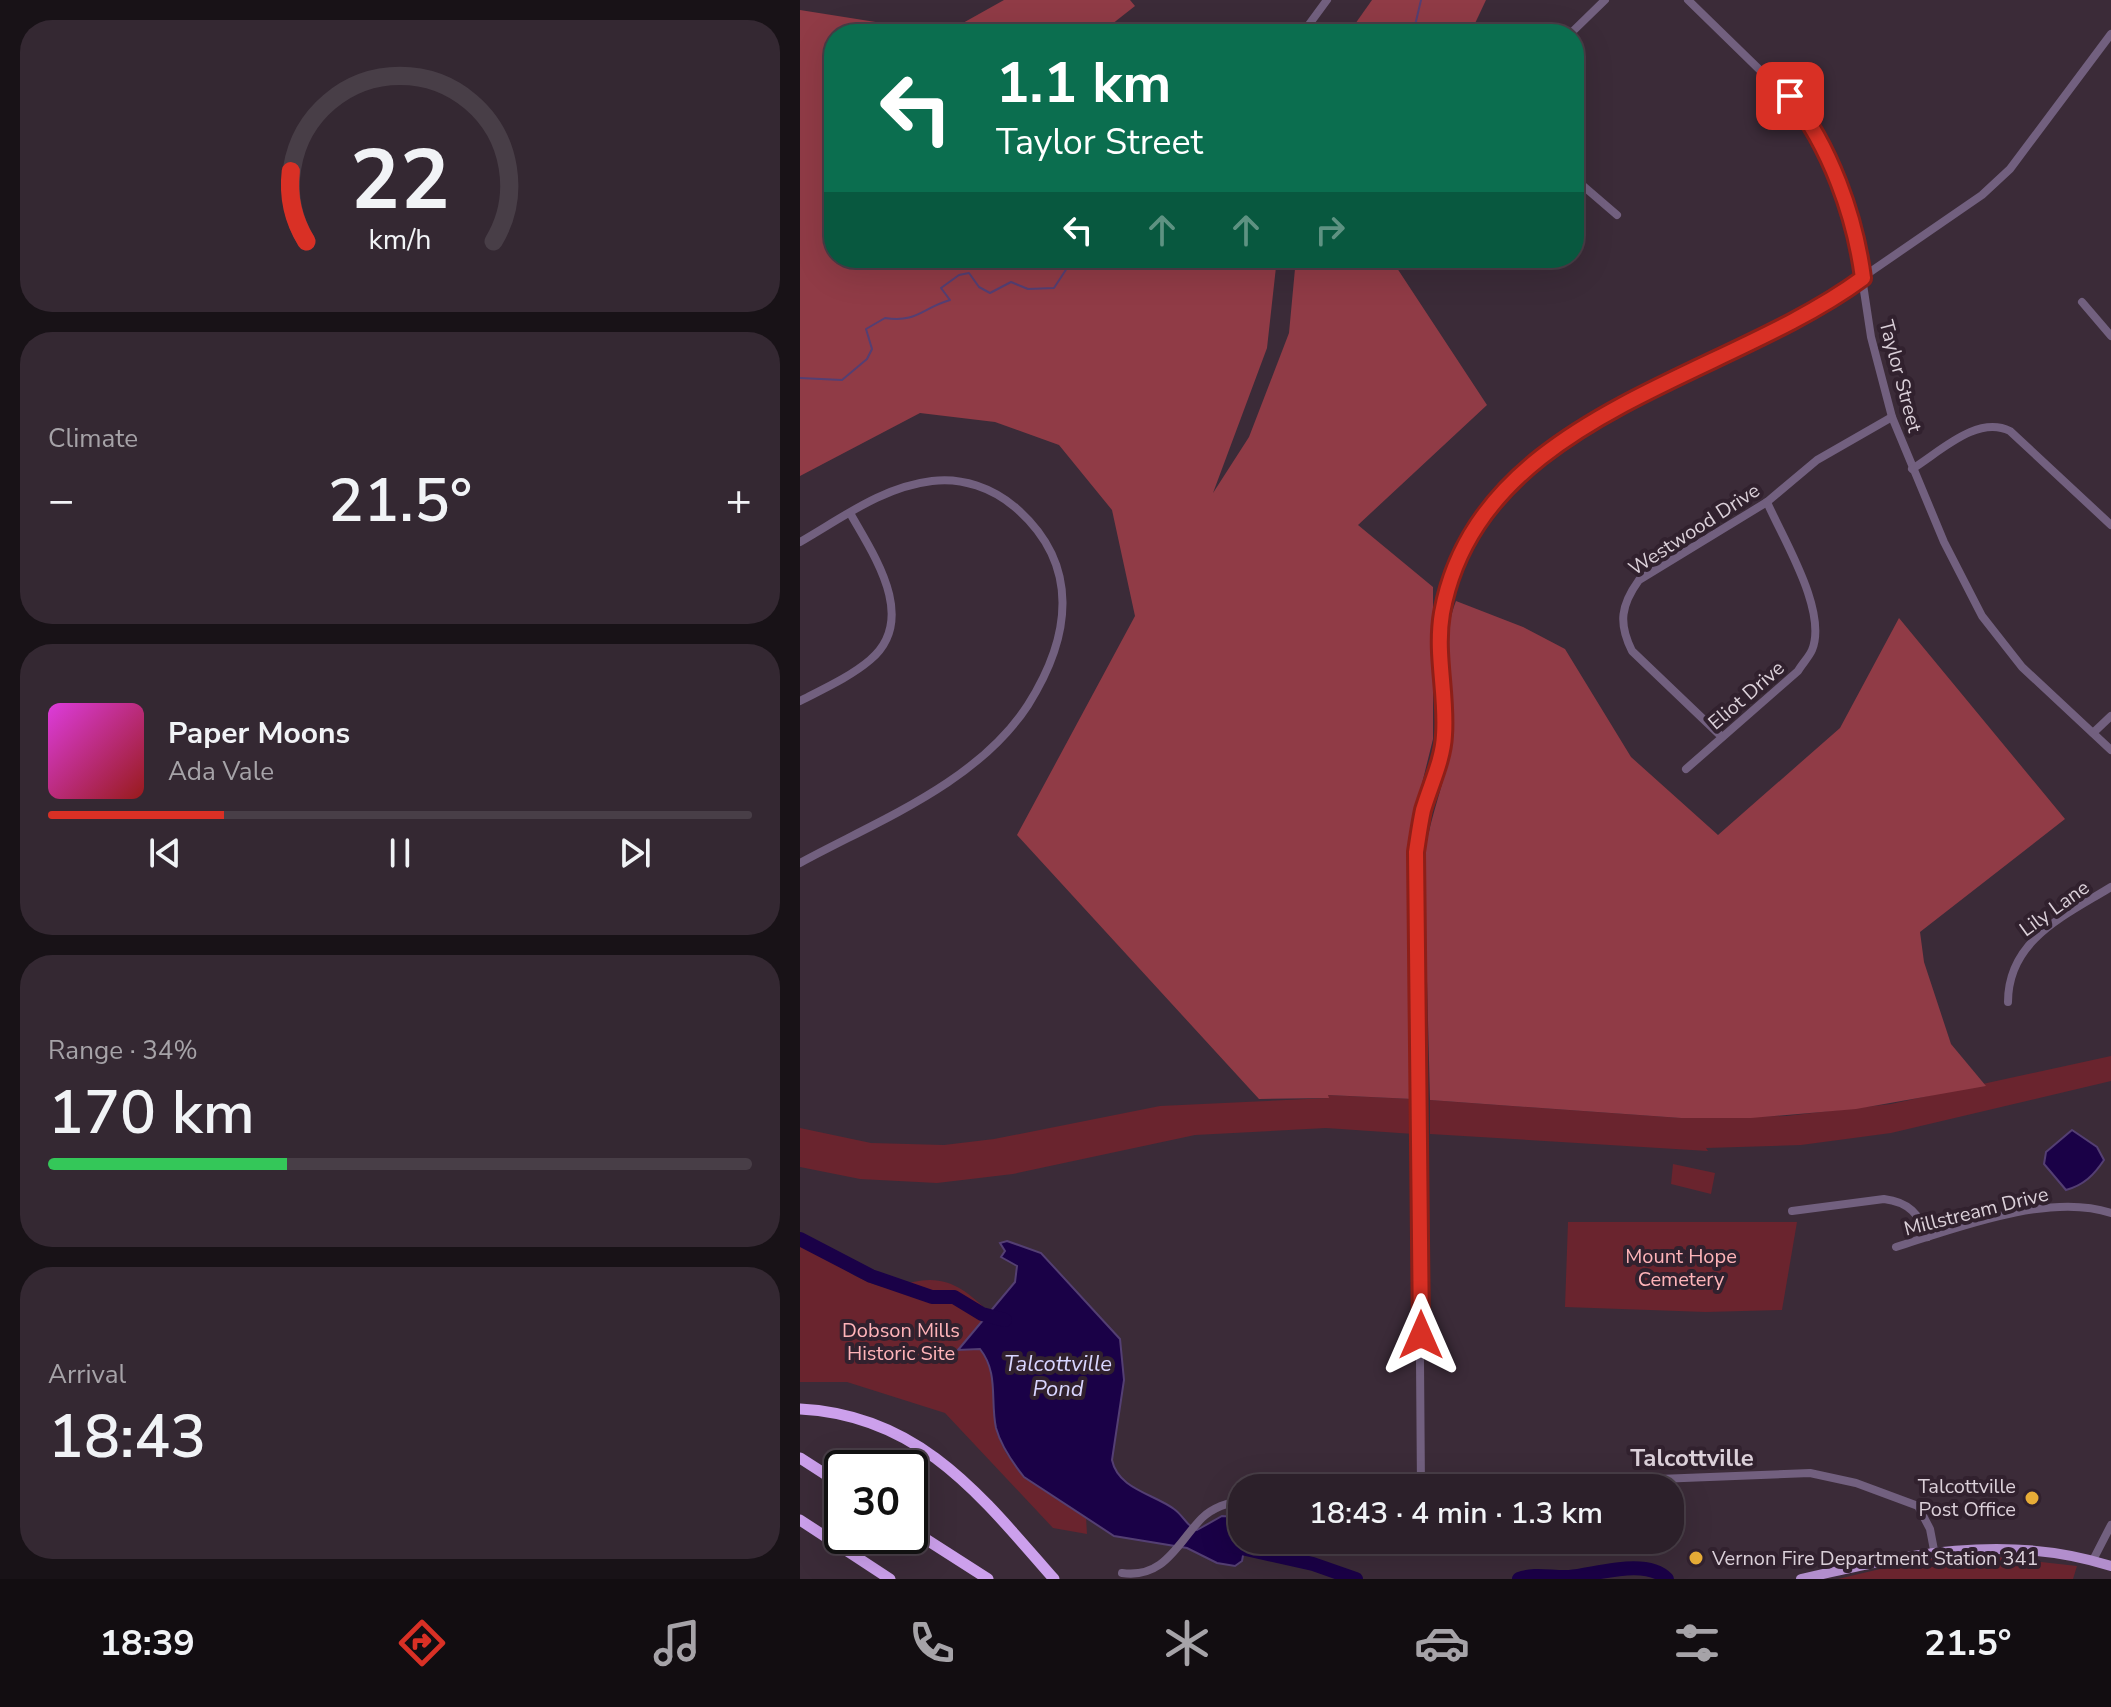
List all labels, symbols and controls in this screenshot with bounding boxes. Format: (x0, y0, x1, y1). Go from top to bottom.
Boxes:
text: 1.1 km (996, 45, 1171, 122)
icon: left (864, 56, 968, 160)
pin (1756, 62, 1824, 130)
icon: arrive (1768, 74, 1812, 118)
text: Taylor Street (996, 118, 1203, 167)
text: 22 (350, 123, 450, 236)
icon: left (1056, 208, 1100, 252)
icon: ahead (1140, 208, 1184, 252)
icon: ahead (1224, 208, 1268, 252)
icon: right (1308, 208, 1352, 252)
text: km/h (369, 220, 431, 259)
street label: Taylor Street (1873, 317, 1929, 436)
text: Climate (48, 421, 138, 456)
text: 21.5° (328, 460, 472, 542)
text: − (48, 471, 74, 531)
text: + (726, 471, 752, 531)
street label: Westwood Drive (1623, 477, 1765, 582)
street label: Eliot Drive (1702, 655, 1790, 736)
text: Paper Moons (168, 713, 350, 754)
text: Ada Vale (168, 754, 274, 789)
icon: previous (143, 831, 187, 875)
icon: pause (378, 831, 422, 875)
icon: next (613, 831, 657, 875)
street label: Lily Lane (2014, 874, 2095, 943)
text: Range · 34% (48, 1033, 198, 1068)
text: 170 km (48, 1072, 255, 1154)
street label: Millstream Drive (1901, 1180, 2051, 1242)
park label: Mount Hope Cemetery (1625, 1243, 1737, 1293)
position arrow (1379, 1293, 1463, 1377)
park label: Dobson Mills Historic Site (842, 1317, 960, 1367)
water label: Talcottville Pond (1004, 1349, 1112, 1404)
text: Arrival (48, 1357, 126, 1392)
text: 18:43 (48, 1396, 206, 1478)
district label: Talcottville (1630, 1442, 1754, 1474)
speed limit sign: 30 (824, 1450, 928, 1554)
place label: Talcottville Post Office (1918, 1473, 2016, 1523)
marker: Talcottville Post Office (2023, 1489, 2041, 1507)
text: 18:43 · 4 min · 1.3 km (1309, 1493, 1603, 1534)
place label: Vernon Fire Department Station 341 (1711, 1545, 2039, 1572)
marker: Vernon Fire Department Station 341 (1687, 1549, 1705, 1567)
icon: directions (394, 1615, 450, 1671)
icon: music (649, 1615, 705, 1671)
icon: phone (904, 1615, 960, 1671)
icon: climate (1159, 1615, 1215, 1671)
icon: car (1414, 1615, 1470, 1671)
icon: filters (1669, 1615, 1725, 1671)
text: 18:39 (100, 1619, 195, 1668)
text: 21.5° (1924, 1619, 2011, 1668)

